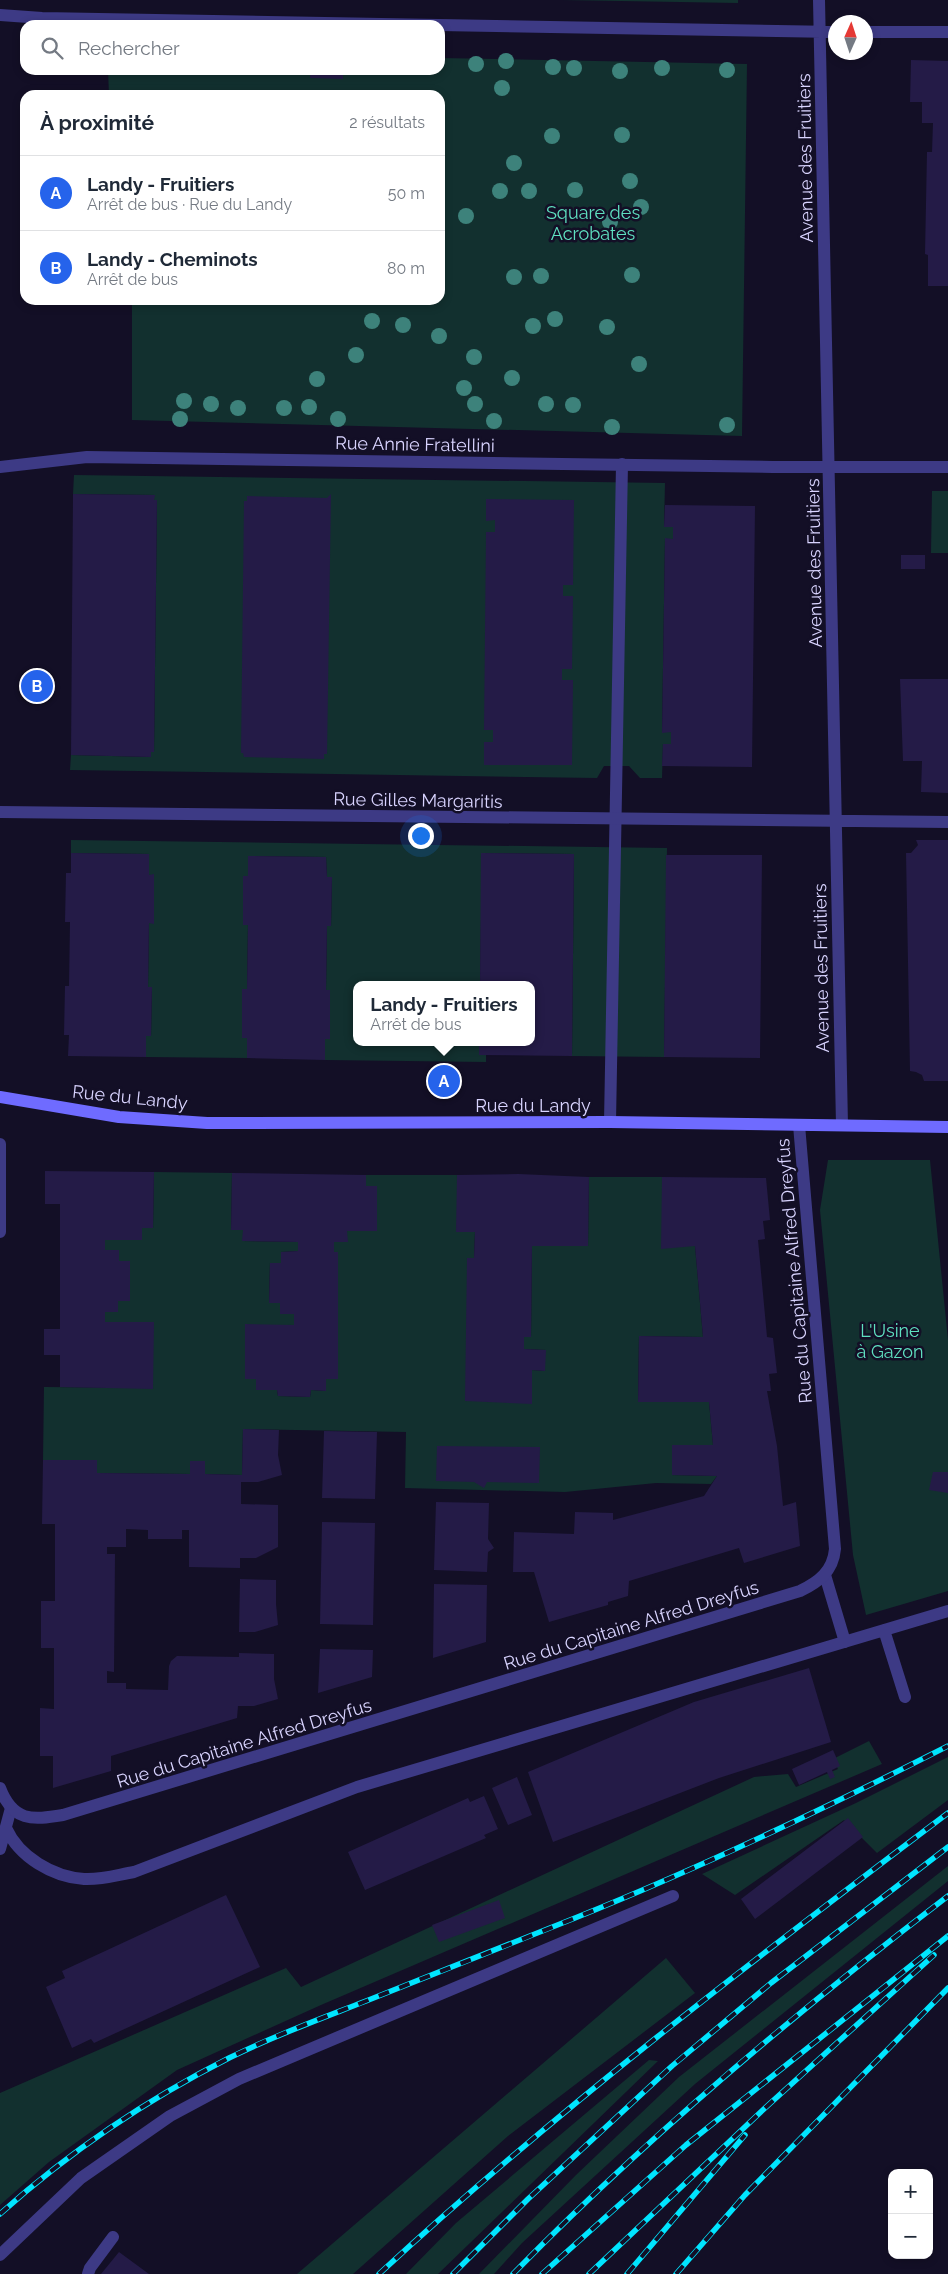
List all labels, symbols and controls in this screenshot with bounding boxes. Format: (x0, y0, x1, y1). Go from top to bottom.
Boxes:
north arrow (828, 15, 873, 60)
search box (20, 20, 445, 75)
icon: search (38, 34, 66, 62)
text: Rechercher (78, 37, 180, 59)
street label: Avenue des Fruitiers (793, 73, 817, 243)
text: À proximité (40, 110, 154, 135)
text: 2 résultats (349, 113, 425, 132)
text: Landy - Fruitiers (87, 173, 234, 195)
text: A (51, 184, 61, 203)
text: 50 m (388, 184, 425, 203)
text: Arrêt de bus · Rue du Landy (87, 195, 292, 214)
park label: Square des Acrobates (546, 202, 640, 244)
text: Landy - Cheminots (87, 248, 258, 270)
text: B (51, 259, 61, 278)
text: 80 m (387, 259, 425, 278)
text: Arrêt de bus (87, 270, 178, 289)
street label: Rue Annie Fratellini (335, 432, 495, 456)
street label: Avenue des Fruitiers (802, 478, 826, 648)
pin: B (21, 667, 53, 705)
street label: Rue Gilles Margaritis (333, 788, 503, 812)
your location (408, 823, 434, 849)
street label: Avenue des Fruitiers (809, 883, 833, 1053)
popup (353, 981, 535, 1046)
text: Landy - Fruitiers (370, 993, 518, 1015)
text: Arrêt de bus (370, 1015, 461, 1034)
pin: A (428, 1062, 460, 1100)
street label: Rue du Landy (71, 1081, 189, 1114)
street label: Rue du Landy (475, 1095, 591, 1116)
street label: Rue du Capitaine Alfred Dreyfus (772, 1137, 816, 1404)
park label: L'Usine à Gazon (857, 1320, 923, 1362)
street label: Rue du Capitaine Alfred Dreyfus (501, 1576, 761, 1674)
street label: Rue du Capitaine Alfred Dreyfus (114, 1694, 374, 1792)
map controls (888, 2169, 933, 2259)
button: + (888, 2169, 933, 2214)
button: − (888, 2214, 933, 2259)

